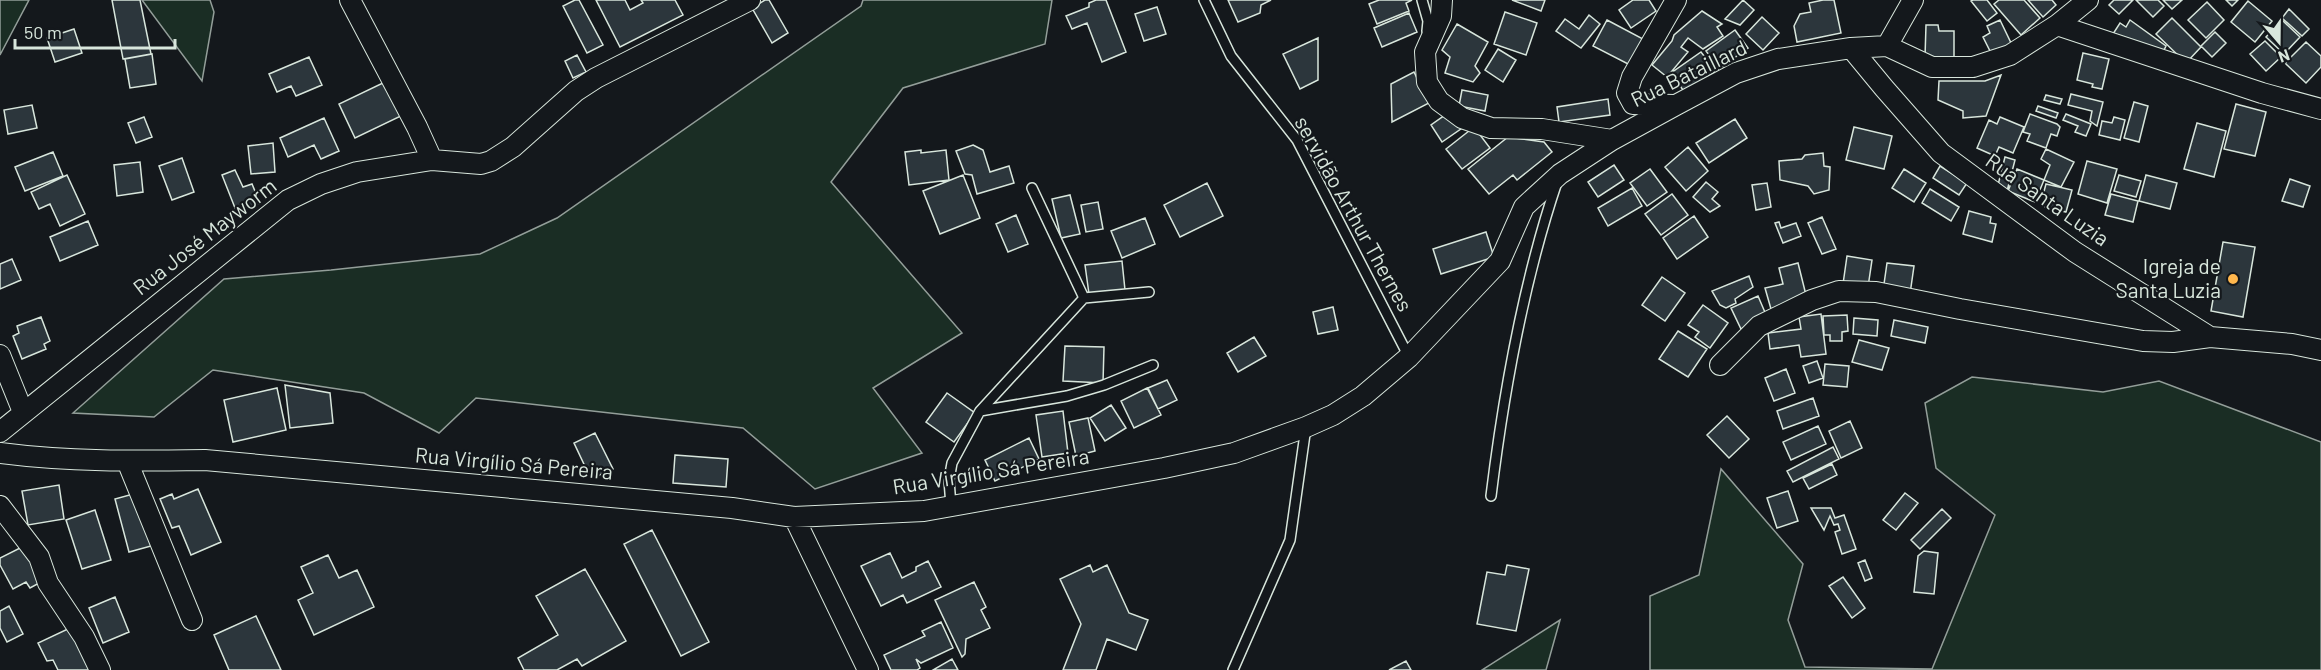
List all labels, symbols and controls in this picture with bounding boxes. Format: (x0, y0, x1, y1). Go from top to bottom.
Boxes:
scale bar (15, 12, 176, 50)
north arrow (2249, 12, 2309, 72)
text: 50 m (24, 21, 62, 43)
street label: Rua Bataillard (1626, 34, 1750, 111)
text: N (2276, 46, 2293, 67)
street label: servidão Arthur Thernes (1290, 111, 1418, 315)
street label: Rua Santa Luzia (1982, 147, 2114, 250)
street label: Rua José Mayworm (128, 172, 281, 299)
place label: Igreja de Santa Luzia (2116, 253, 2221, 302)
marker: Igreja de Santa Luzia (2226, 272, 2240, 286)
street label: Rua Virgílio Sá Pereira (414, 441, 614, 484)
street label: Rua Virgílio Sá Pereira (891, 443, 1091, 498)

